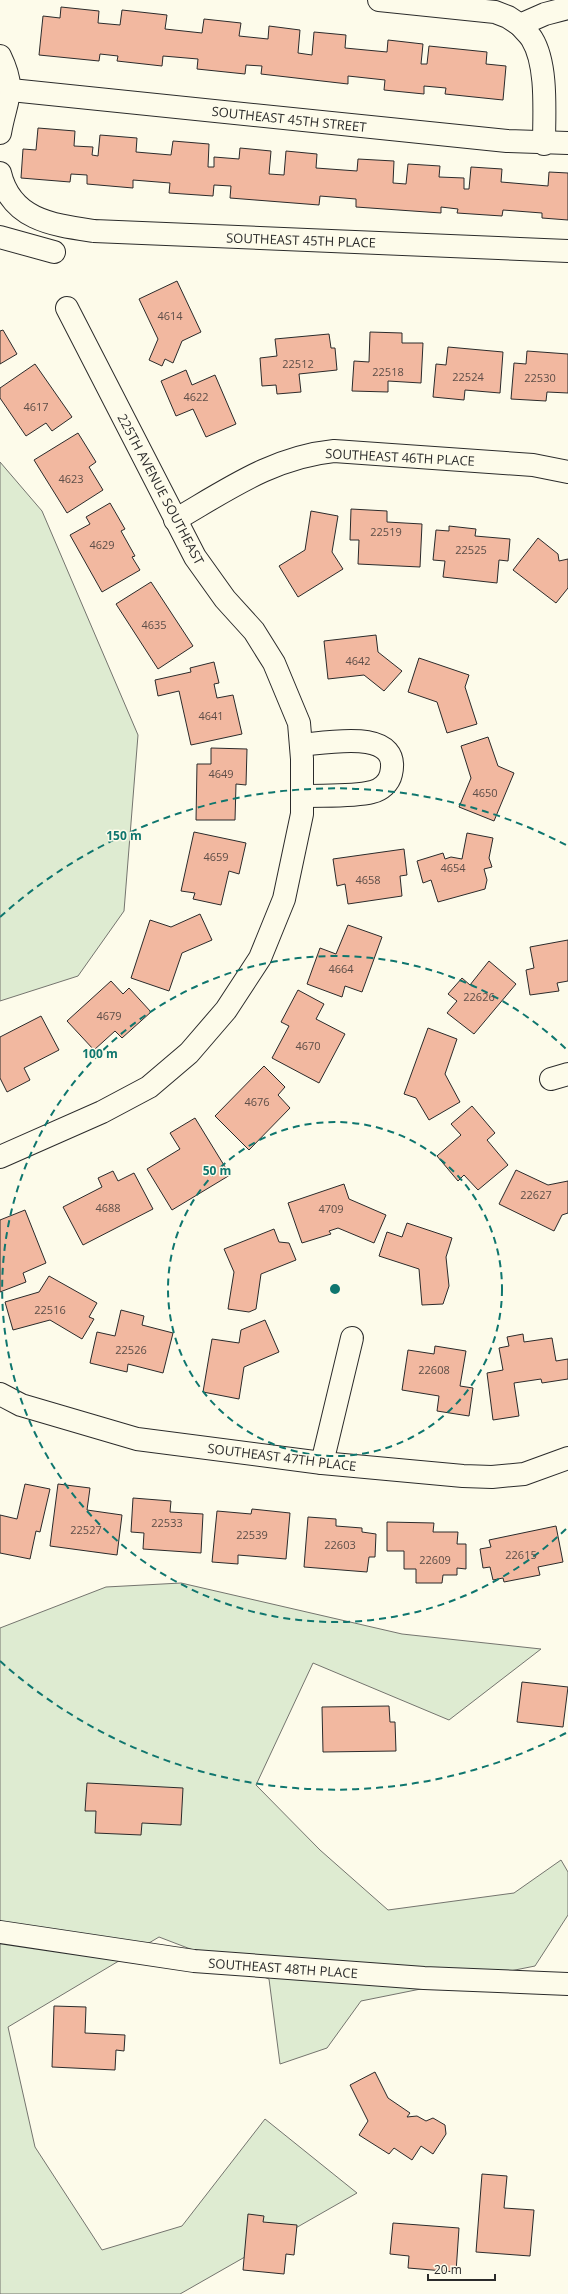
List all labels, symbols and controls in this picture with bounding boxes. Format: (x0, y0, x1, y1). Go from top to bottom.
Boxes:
street label: SOUTHEAST 45TH STREET (211, 102, 368, 136)
street label: SOUTHEAST 45TH PLACE (226, 228, 376, 252)
house number: 4614 (157, 308, 183, 323)
house number: 22512 (282, 356, 314, 371)
house number: 22518 (372, 364, 404, 379)
house number: 22524 (452, 369, 484, 384)
house number: 22530 (524, 370, 556, 385)
house number: 4622 (183, 389, 209, 404)
house number: 4617 (23, 399, 49, 414)
street label: 225TH AVENUE SOUTHEAST (113, 410, 209, 568)
street label: SOUTHEAST 46TH PLACE (325, 444, 475, 470)
house number: 4623 (58, 471, 84, 486)
house number: 22519 (370, 524, 402, 539)
house number: 4629 (89, 537, 115, 552)
house number: 22525 (455, 542, 487, 557)
house number: 4635 (141, 617, 167, 632)
house number: 4642 (345, 653, 371, 668)
house number: 4641 (198, 708, 224, 723)
house number: 4649 (208, 766, 234, 781)
house number: 4650 (472, 785, 498, 800)
text: 150 m (106, 827, 142, 844)
house number: 4659 (203, 849, 229, 864)
house number: 4654 (440, 860, 466, 875)
house number: 4658 (355, 872, 381, 887)
house number: 4664 (328, 961, 354, 976)
house number: 22626 (463, 989, 495, 1004)
house number: 4679 (96, 1008, 122, 1023)
house number: 4670 (295, 1038, 321, 1053)
text: 100 m (82, 1045, 118, 1062)
house number: 4676 (244, 1094, 270, 1109)
text: 50 m (203, 1162, 231, 1179)
house number: 22627 (520, 1187, 552, 1202)
house number: 4688 (95, 1200, 121, 1215)
house number: 4709 (318, 1201, 344, 1216)
centre of rings (328, 1282, 342, 1296)
house number: 22516 (34, 1302, 66, 1317)
house number: 22526 (115, 1342, 147, 1357)
house number: 22608 (418, 1362, 450, 1377)
street label: SOUTHEAST 47TH PLACE (207, 1439, 357, 1475)
house number: 22533 (151, 1515, 183, 1530)
house number: 22527 (70, 1522, 102, 1537)
house number: 22539 (236, 1527, 268, 1542)
house number: 22603 (324, 1537, 356, 1552)
house number: 22615 (505, 1547, 537, 1562)
house number: 22609 (419, 1552, 451, 1567)
street label: SOUTHEAST 48TH PLACE (208, 1954, 358, 1982)
scale bar (428, 2256, 495, 2282)
text: 20 m (434, 2261, 462, 2278)

